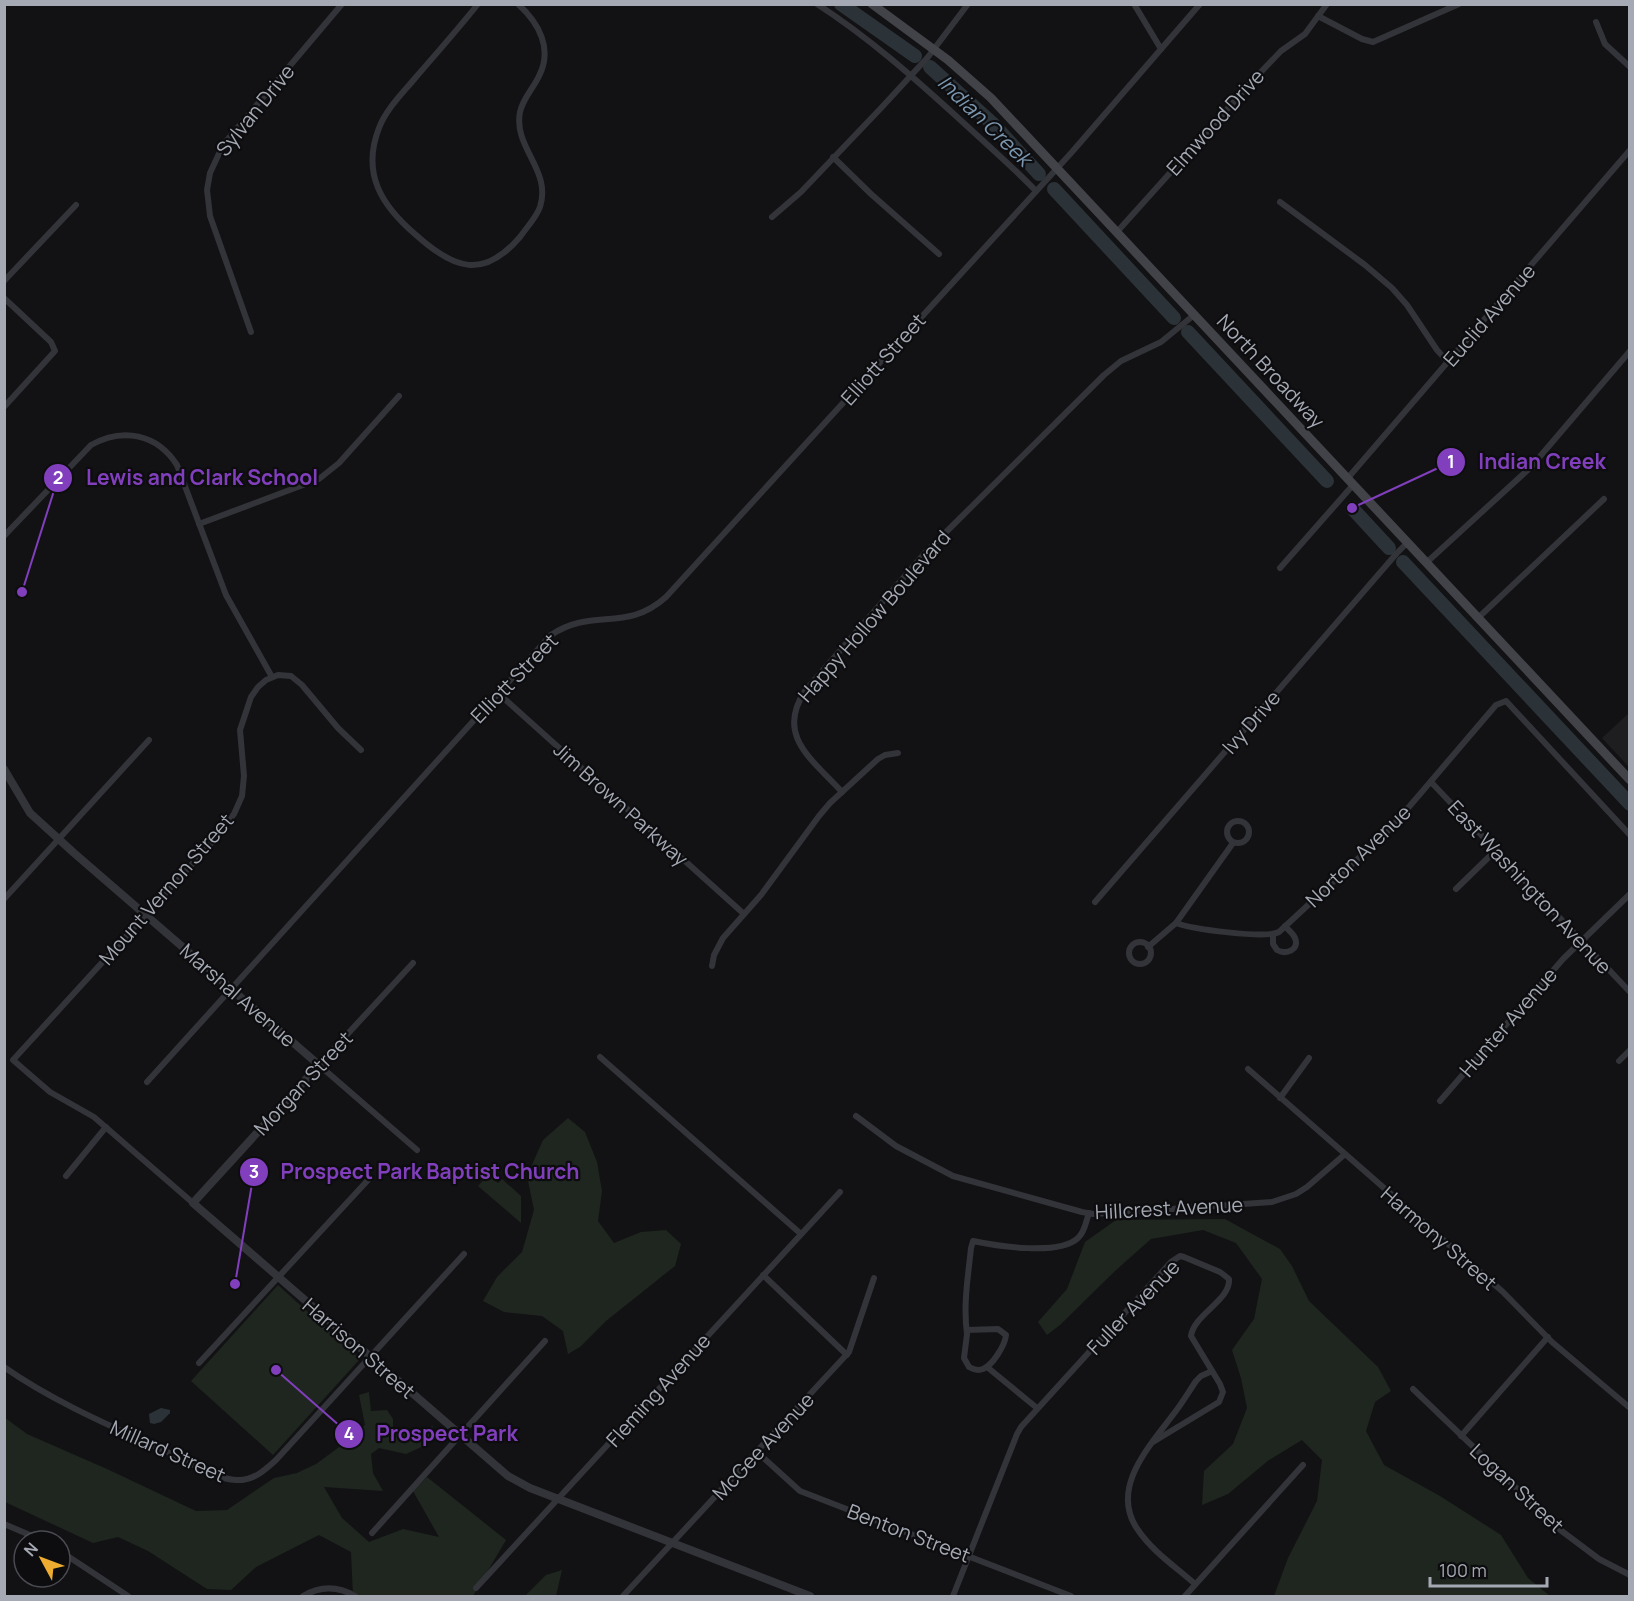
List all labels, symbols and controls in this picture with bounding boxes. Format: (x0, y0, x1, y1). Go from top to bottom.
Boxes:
street label: Sylvan Drive (210, 59, 300, 161)
street label: Elmwood Drive (1160, 63, 1270, 181)
water label: Indian Creek (932, 68, 1040, 174)
street label: Euclid Avenue (1437, 258, 1541, 372)
street label: Elliott Street (835, 307, 931, 411)
street label: North Broadway (1211, 308, 1331, 434)
callout: Indian Creek (1436, 443, 1617, 482)
text: Indian Creek (1478, 447, 1606, 475)
text: 1 (1447, 449, 1455, 473)
callout: Lewis and Clark School (43, 458, 330, 497)
text: Lewis and Clark School (86, 463, 318, 491)
text: 2 (53, 465, 63, 489)
street label: Happy Hollow Boulevard (792, 524, 956, 708)
street label: Elliott Street (464, 627, 564, 729)
street label: Ivy Drive (1216, 684, 1286, 760)
street label: Jim Brown Parkway (548, 736, 694, 872)
street label: East Washington Avenue (1442, 794, 1618, 980)
street label: Norton Avenue (1300, 799, 1416, 913)
street label: Mount Vernon Street (93, 808, 239, 970)
street label: Marshal Avenue (174, 937, 302, 1053)
street label: Hunter Avenue (1453, 962, 1563, 1082)
street label: Morgan Street (248, 1025, 358, 1141)
callout: Prospect Park Baptist Church (239, 1152, 592, 1191)
text: Prospect Park Baptist Church (281, 1157, 579, 1185)
text: 3 (249, 1159, 259, 1183)
street label: Harmony Street (1375, 1180, 1503, 1296)
street label: Hillcrest Avenue (1094, 1191, 1244, 1225)
street label: Fuller Avenue (1081, 1254, 1185, 1360)
street label: Harrison Street (297, 1292, 421, 1404)
street label: Fleming Avenue (600, 1327, 716, 1453)
street label: McGee Avenue (706, 1386, 820, 1506)
street label: Millard Street (106, 1414, 230, 1488)
callout: Prospect Park (334, 1414, 530, 1453)
text: Prospect Park (376, 1419, 518, 1447)
text: 4 (344, 1421, 355, 1445)
street label: Logan Street (1464, 1437, 1570, 1539)
street label: Benton Street (844, 1497, 974, 1569)
north arrow (12, 1529, 72, 1589)
text: N (19, 1538, 43, 1561)
scale bar (1430, 1550, 1547, 1588)
text: 100 m (1439, 1558, 1487, 1582)

